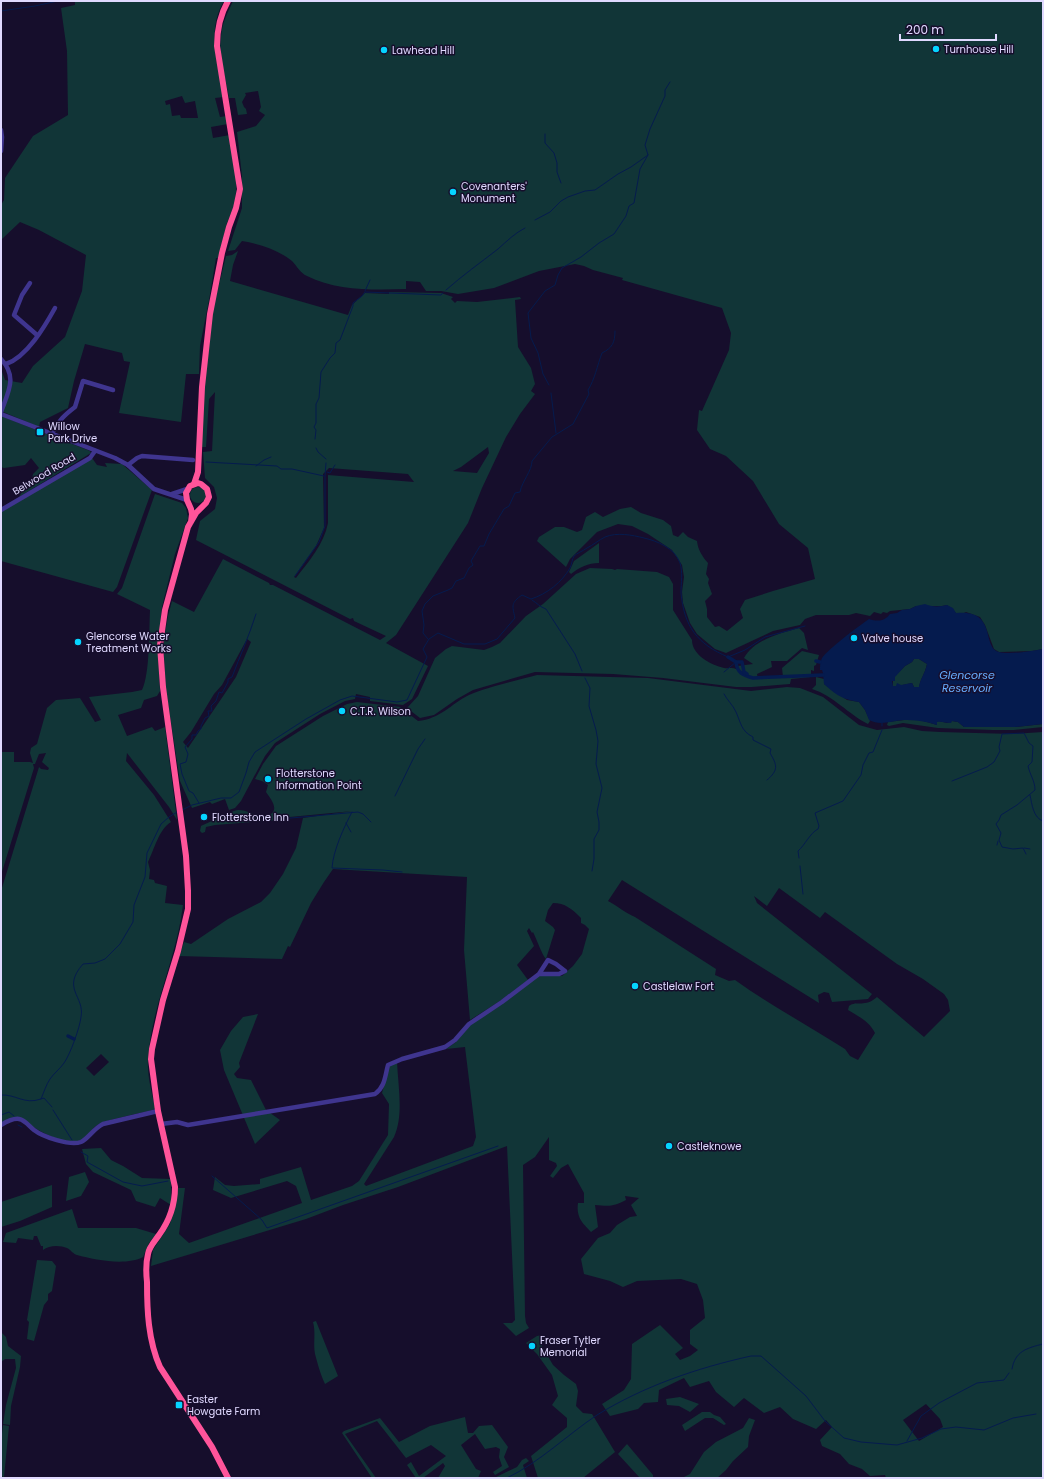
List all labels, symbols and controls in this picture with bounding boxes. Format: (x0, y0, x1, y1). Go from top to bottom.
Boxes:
scale bar (900, 16, 996, 42)
text: 200 m (906, 21, 944, 38)
place label: Turnhouse Hill (944, 42, 1014, 57)
place label: Lawhead Hill (392, 43, 454, 58)
marker: Turnhouse Hill (931, 44, 941, 54)
marker: Lawhead Hill (379, 45, 389, 55)
place label: Covenanters' Monument (461, 179, 527, 206)
marker: Covenanters' Monument (448, 187, 458, 197)
place label: Willow Park Drive (48, 419, 97, 446)
marker: Willow Park Drive (35, 427, 45, 437)
street label: Belwood Road (10, 449, 78, 499)
place label: Glencorse Water Treatment Works (86, 629, 171, 656)
place label: Valve house (862, 631, 923, 646)
marker: Valve house (849, 633, 859, 643)
marker: Glencorse Water Treatment Works (73, 637, 83, 647)
water label: Glencorse Reservoir (939, 667, 995, 696)
place label: C.T.R. Wilson (350, 704, 411, 719)
marker: C.T.R. Wilson (337, 706, 347, 716)
place label: Flotterstone Information Point (276, 766, 362, 793)
marker: Flotterstone Information Point (263, 774, 273, 784)
place label: Flotterstone Inn (212, 810, 289, 825)
marker: Flotterstone Inn (199, 812, 209, 822)
place label: Castlelaw Fort (643, 979, 714, 994)
marker: Castlelaw Fort (630, 981, 640, 991)
place label: Castleknowe (677, 1139, 741, 1154)
marker: Castleknowe (664, 1141, 674, 1151)
place label: Fraser Tytler Memorial (540, 1333, 601, 1360)
marker: Fraser Tytler Memorial (527, 1341, 537, 1351)
place label: Easter Howgate Farm (187, 1392, 260, 1419)
marker: Easter Howgate Farm (174, 1400, 184, 1410)

